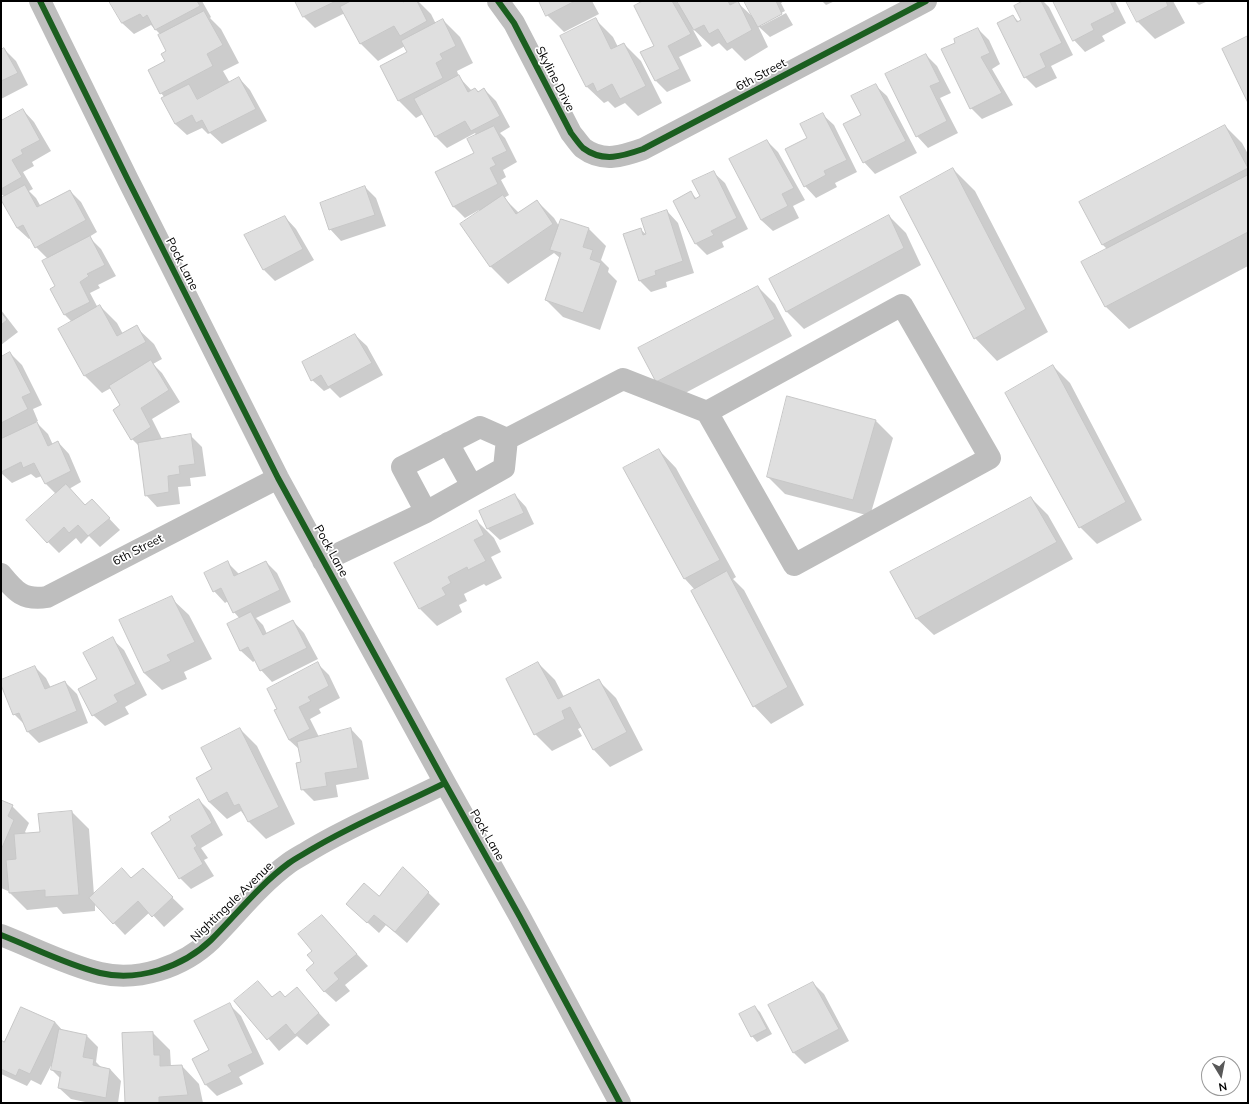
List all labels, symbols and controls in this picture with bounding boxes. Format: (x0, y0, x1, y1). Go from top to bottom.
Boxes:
street label: Skyline Drive (532, 44, 578, 114)
street label: 6th Street (733, 56, 789, 94)
street label: Pock Lane (163, 235, 201, 293)
street label: Pock Lane (311, 523, 351, 579)
street label: 6th Street (110, 531, 166, 569)
street label: Pock Lane (467, 807, 507, 863)
street label: Nightingale Avenue (188, 859, 276, 945)
north arrow (1201, 1056, 1241, 1096)
text: N (1218, 1079, 1228, 1094)

